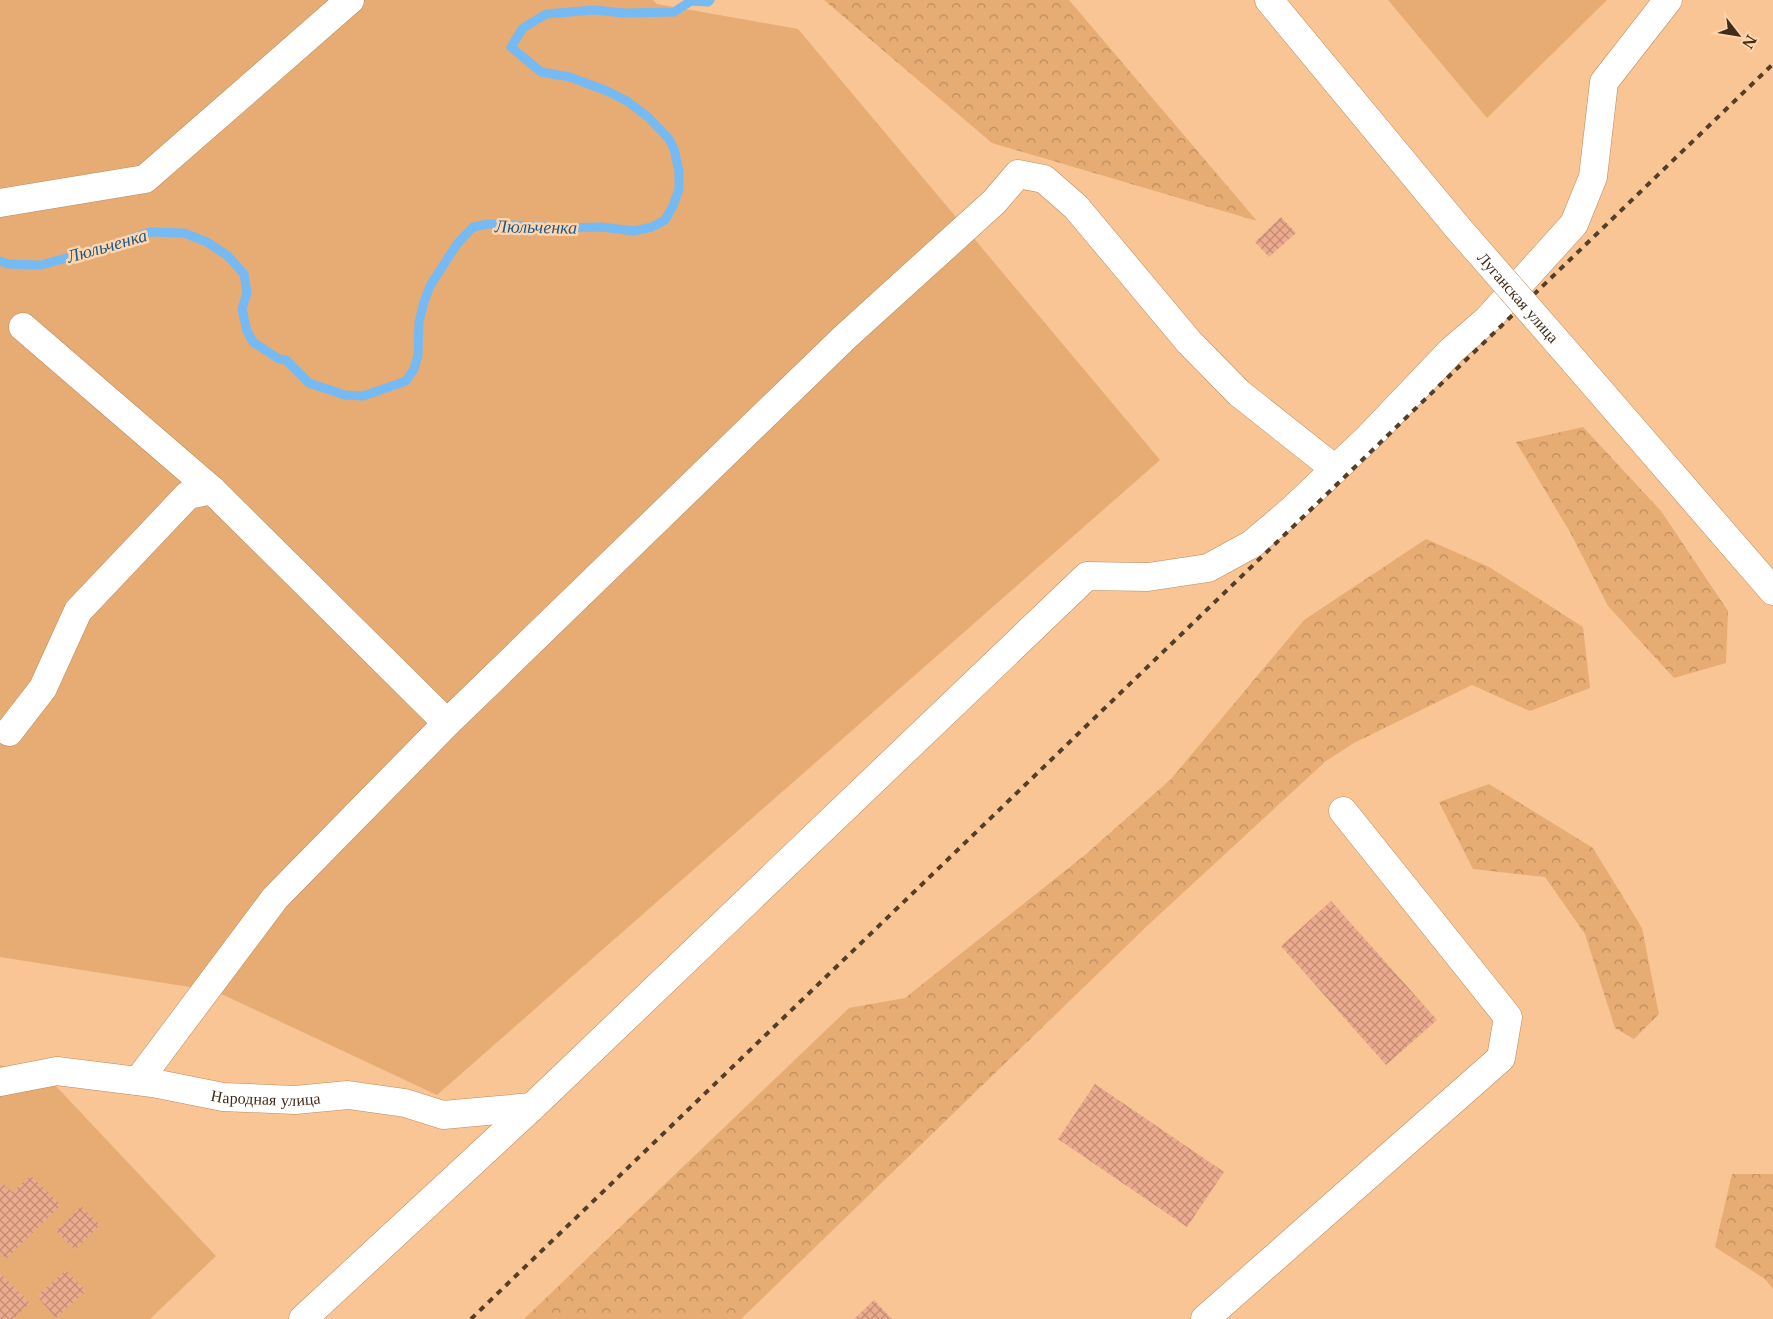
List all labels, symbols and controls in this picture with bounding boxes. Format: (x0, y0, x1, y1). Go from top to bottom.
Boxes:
north arrow (1713, 10, 1763, 60)
text: N (1738, 31, 1760, 52)
water label: Люльченка (494, 215, 577, 239)
water label: Люльченка (63, 224, 150, 268)
street label: Луганская улица (1474, 248, 1563, 347)
street label: Народная улица (209, 1085, 321, 1110)

